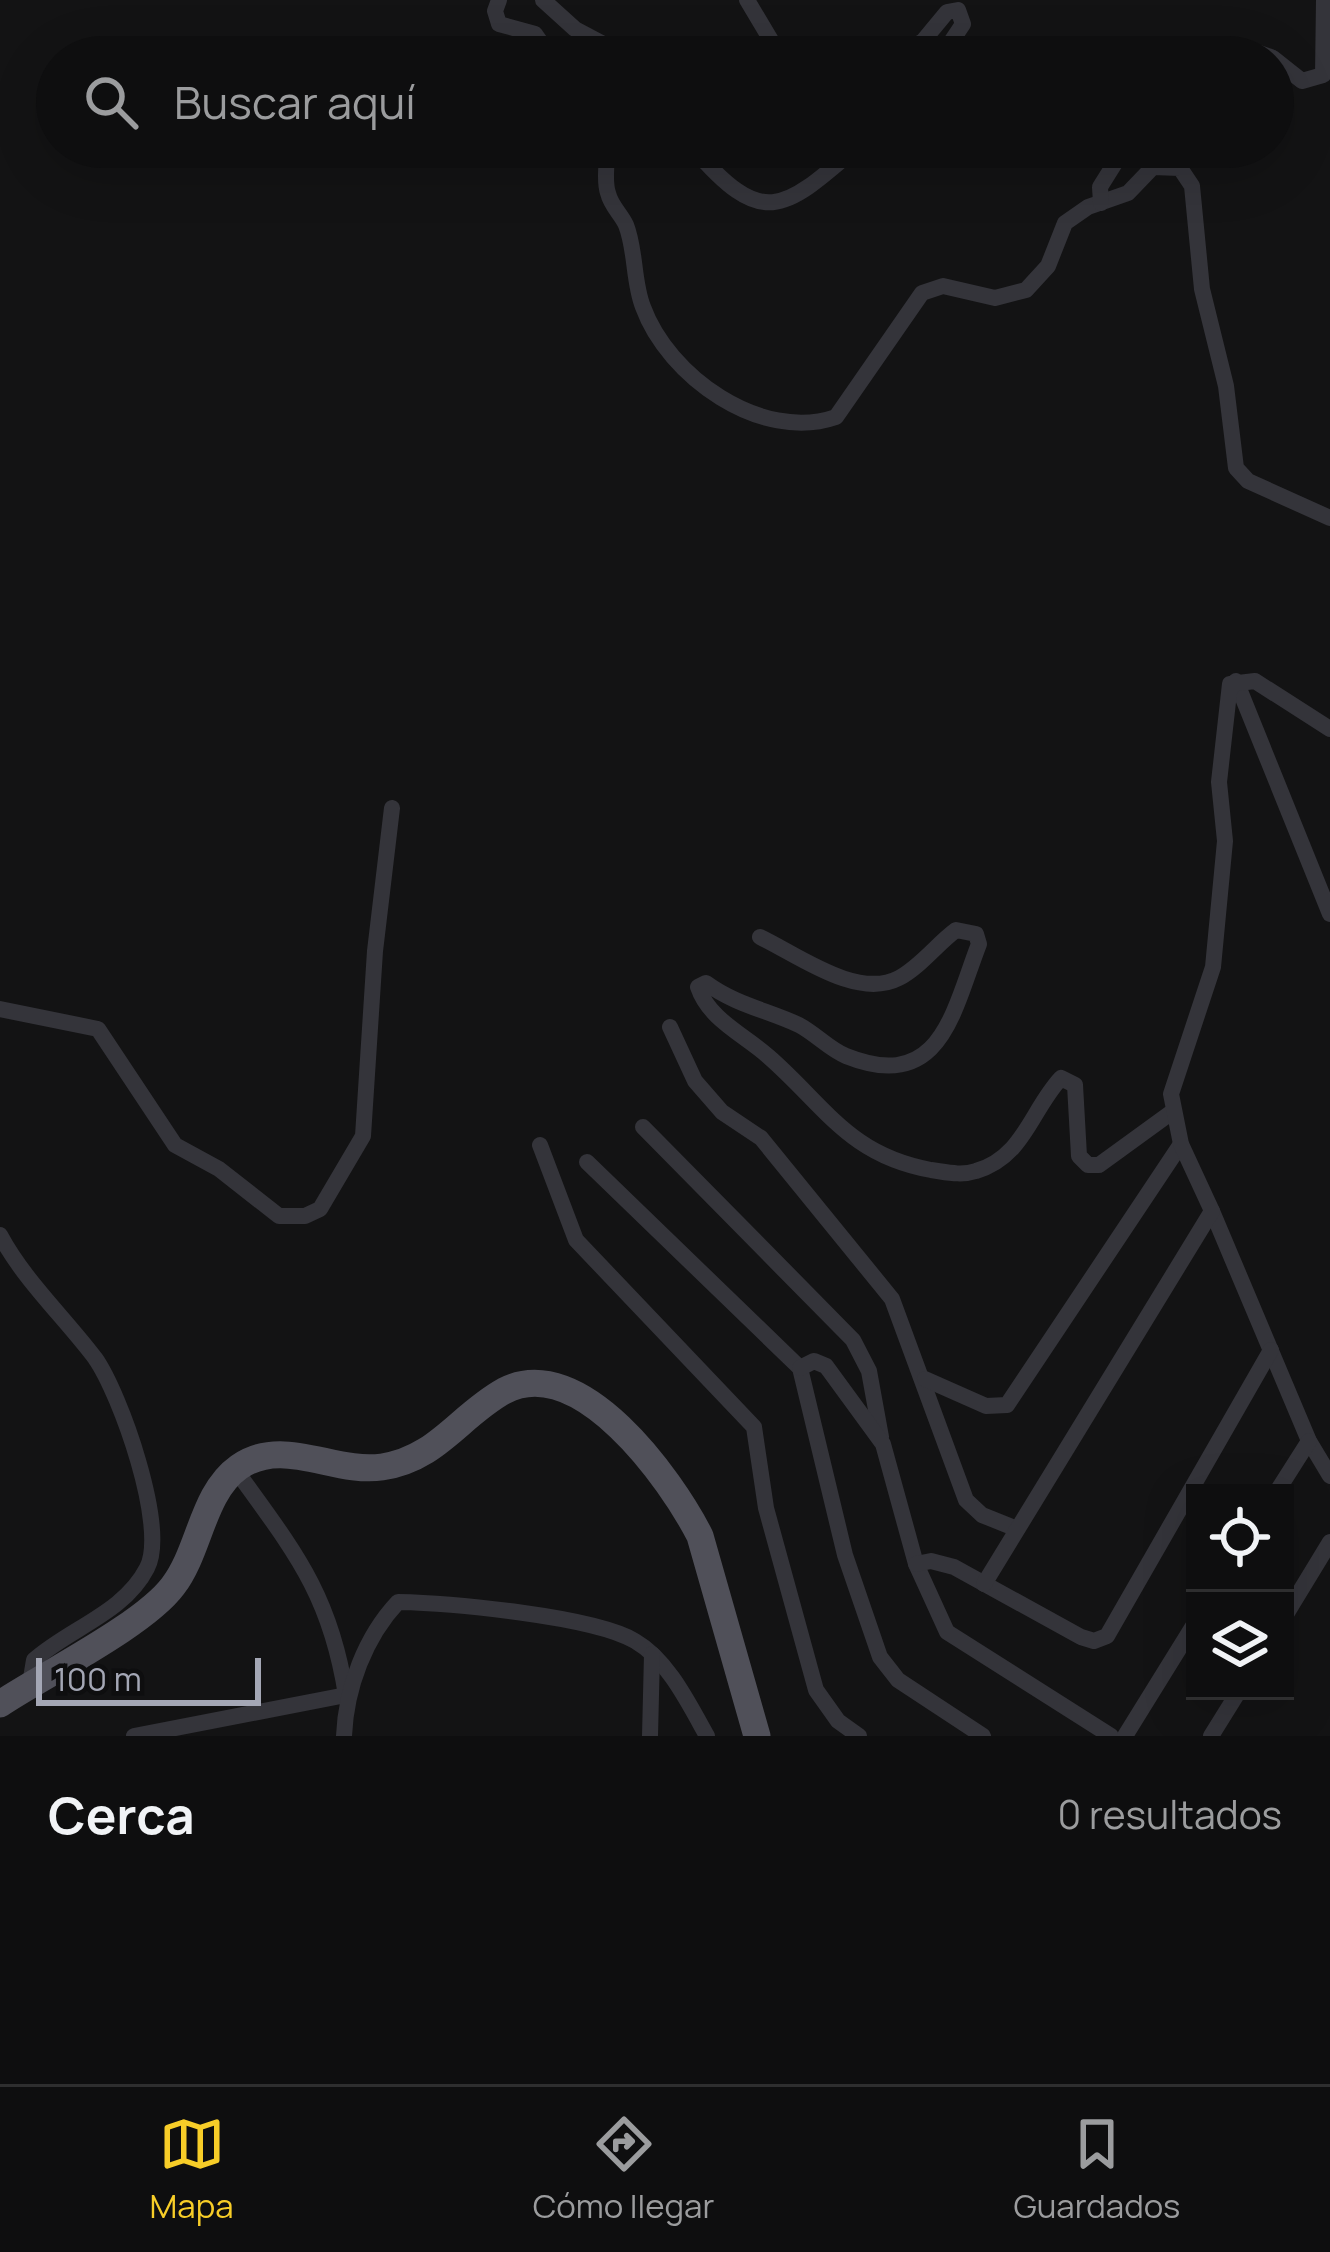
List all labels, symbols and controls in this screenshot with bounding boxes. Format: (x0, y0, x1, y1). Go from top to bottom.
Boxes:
search box (36, 36, 1294, 168)
icon: search (78, 69, 144, 135)
text: Buscar aquí (174, 71, 416, 133)
map controls (1186, 1484, 1294, 1700)
button: locate (1186, 1484, 1294, 1592)
button: layers (1186, 1592, 1294, 1700)
scale bar (36, 1652, 261, 1705)
text: 100 m (54, 1656, 142, 1701)
text: Cerca (48, 1780, 195, 1849)
text: 0 resultados (1057, 1787, 1282, 1841)
tab: Mapa (150, 2111, 234, 2228)
tab: Cómo llegar (533, 2111, 714, 2228)
tab: Guardados (1014, 2111, 1180, 2228)

